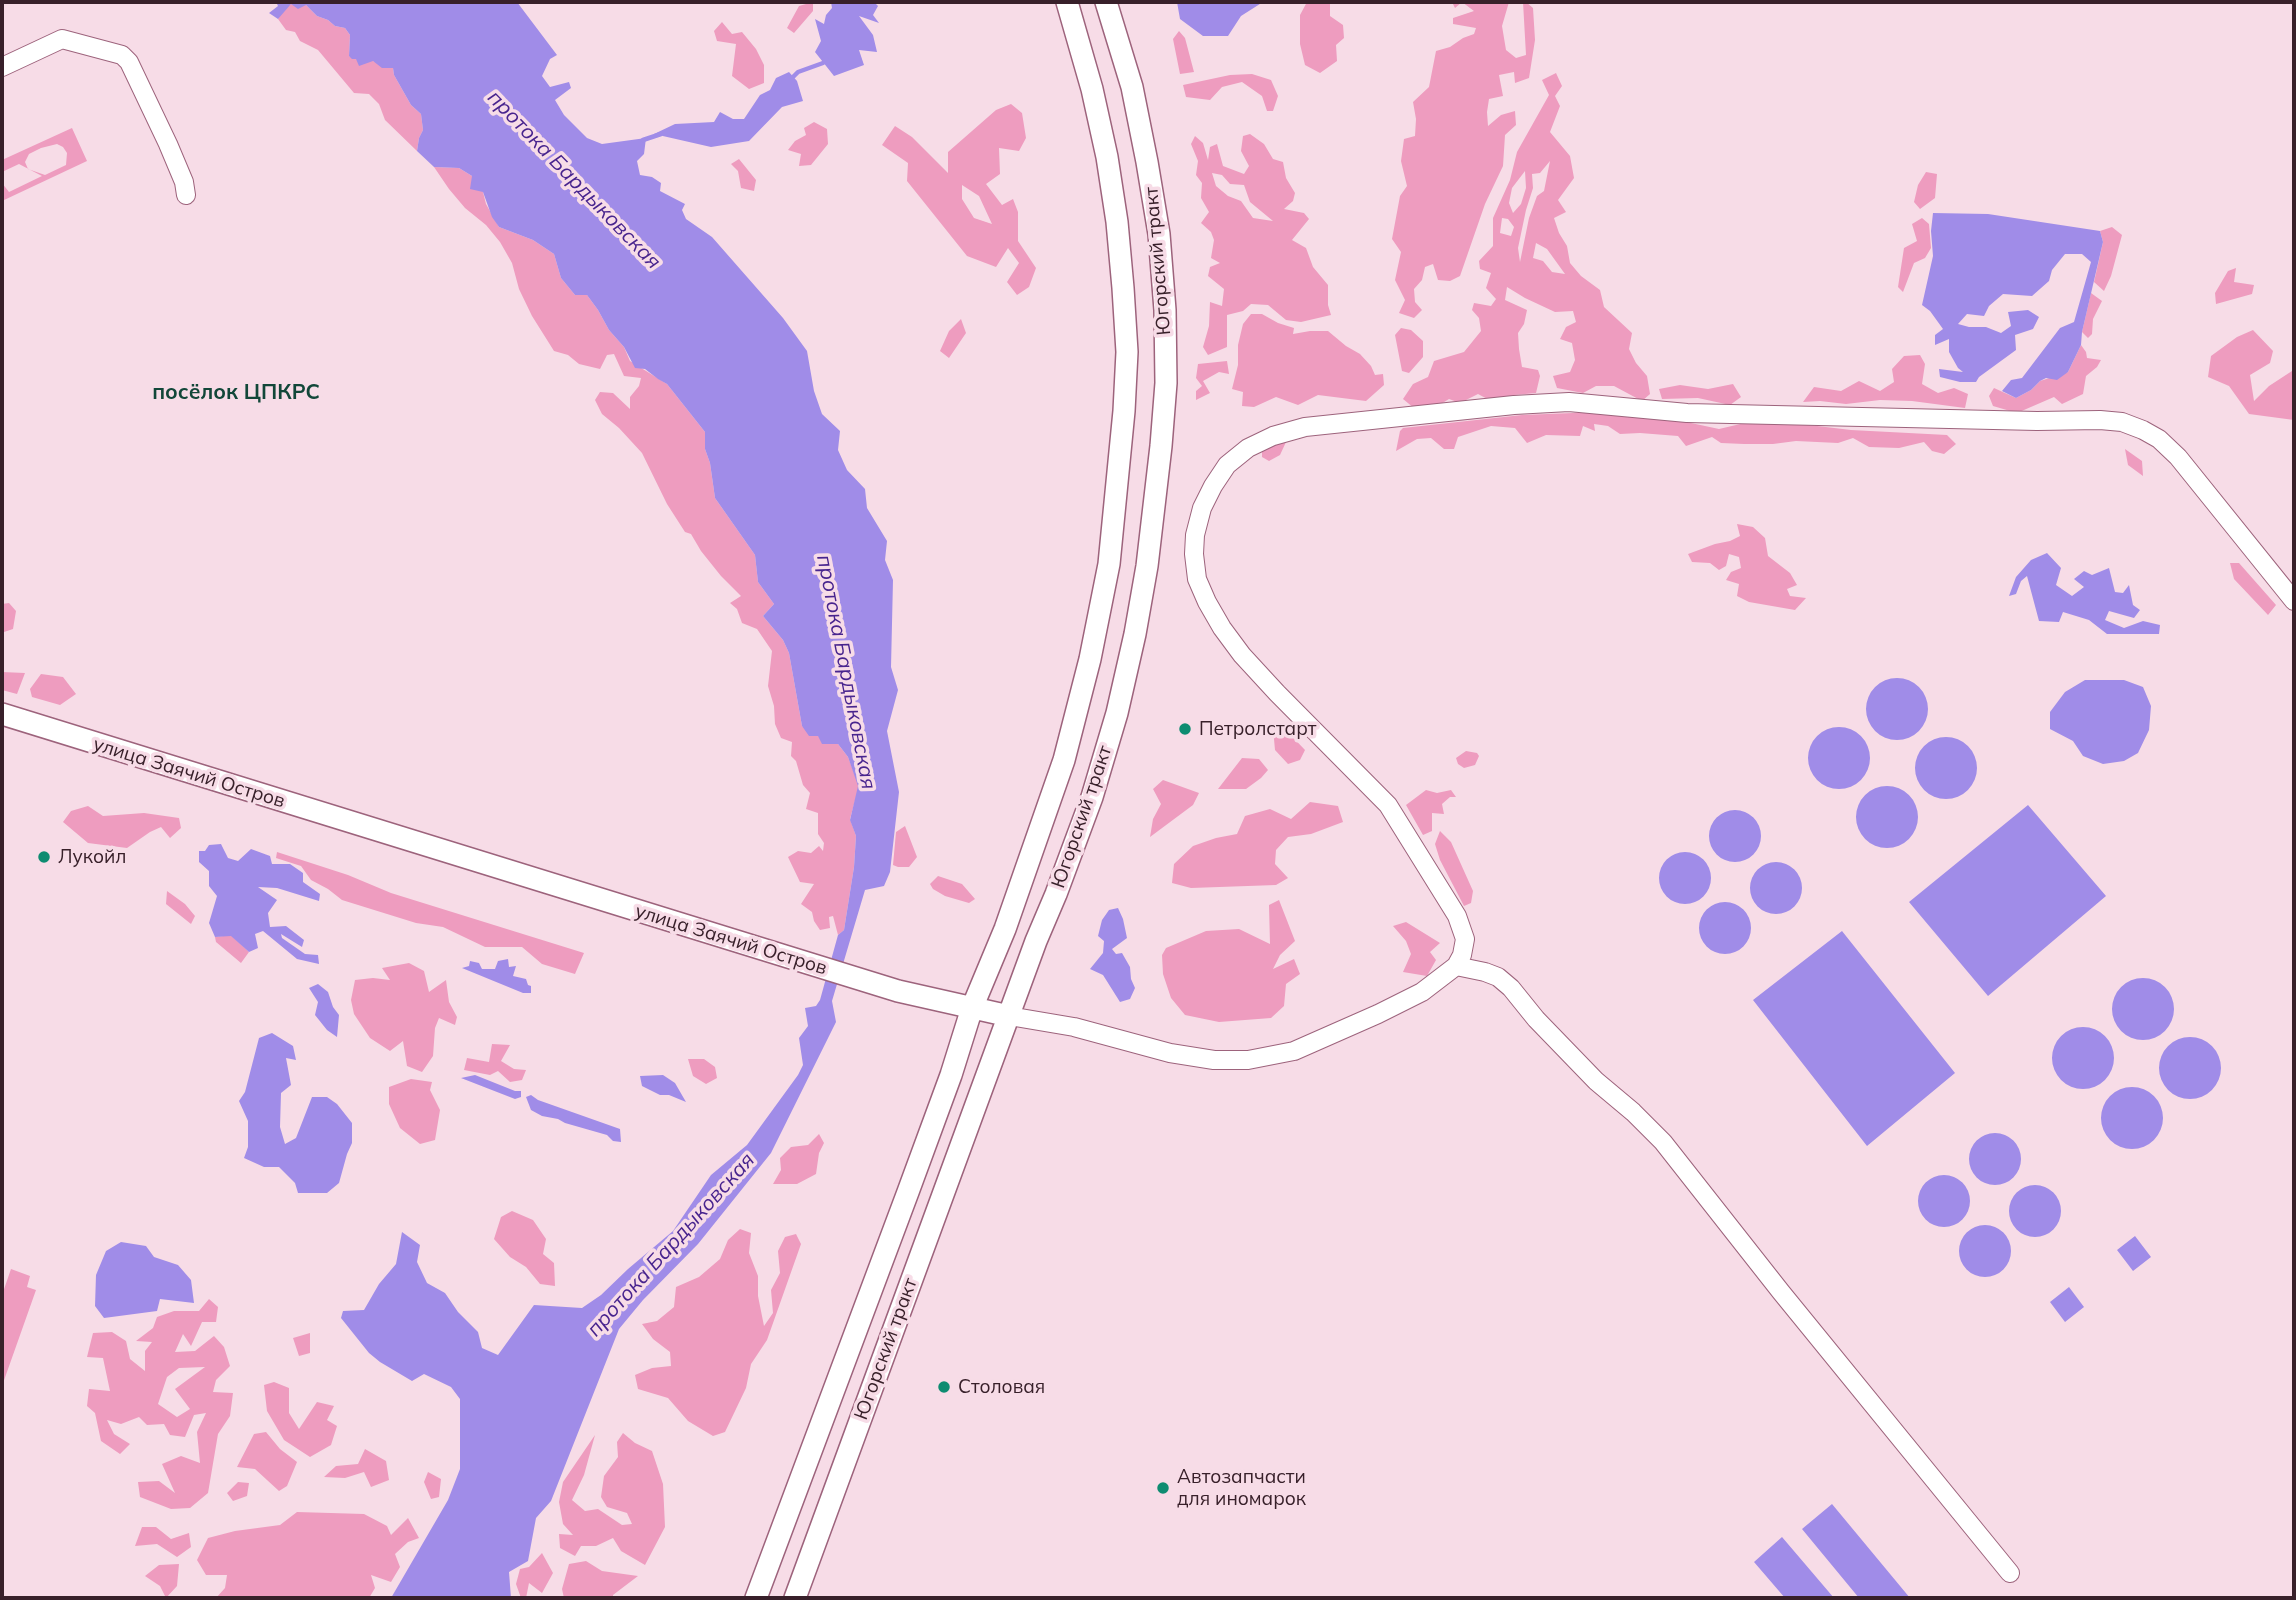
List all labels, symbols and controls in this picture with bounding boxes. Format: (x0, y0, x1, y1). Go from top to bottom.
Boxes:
water label: протока Бардыковская (482, 85, 666, 275)
street label: Югорский тракт (1140, 186, 1176, 336)
district label: посёлок ЦПКРС (152, 380, 320, 406)
water label: протока Бардыковская (811, 553, 881, 791)
place label: Петролстарт (1199, 718, 1316, 740)
marker: Петролстарт (1177, 721, 1193, 737)
street label: улица Заячий Остров (90, 733, 288, 813)
street label: Югорский тракт (1047, 743, 1117, 891)
place label: Лукойл (58, 846, 126, 868)
marker: Лукойл (36, 849, 52, 865)
street label: улица Заячий Остров (632, 900, 830, 980)
water label: протока Бардыковская (582, 1148, 760, 1342)
street label: Югорский тракт (850, 1275, 922, 1423)
place label: Столовая (958, 1376, 1045, 1398)
marker: Столовая (936, 1379, 952, 1395)
place label: Автозапчасти для иномарок (1177, 1466, 1306, 1510)
marker: Автозапчасти для иномарок (1155, 1480, 1171, 1496)

